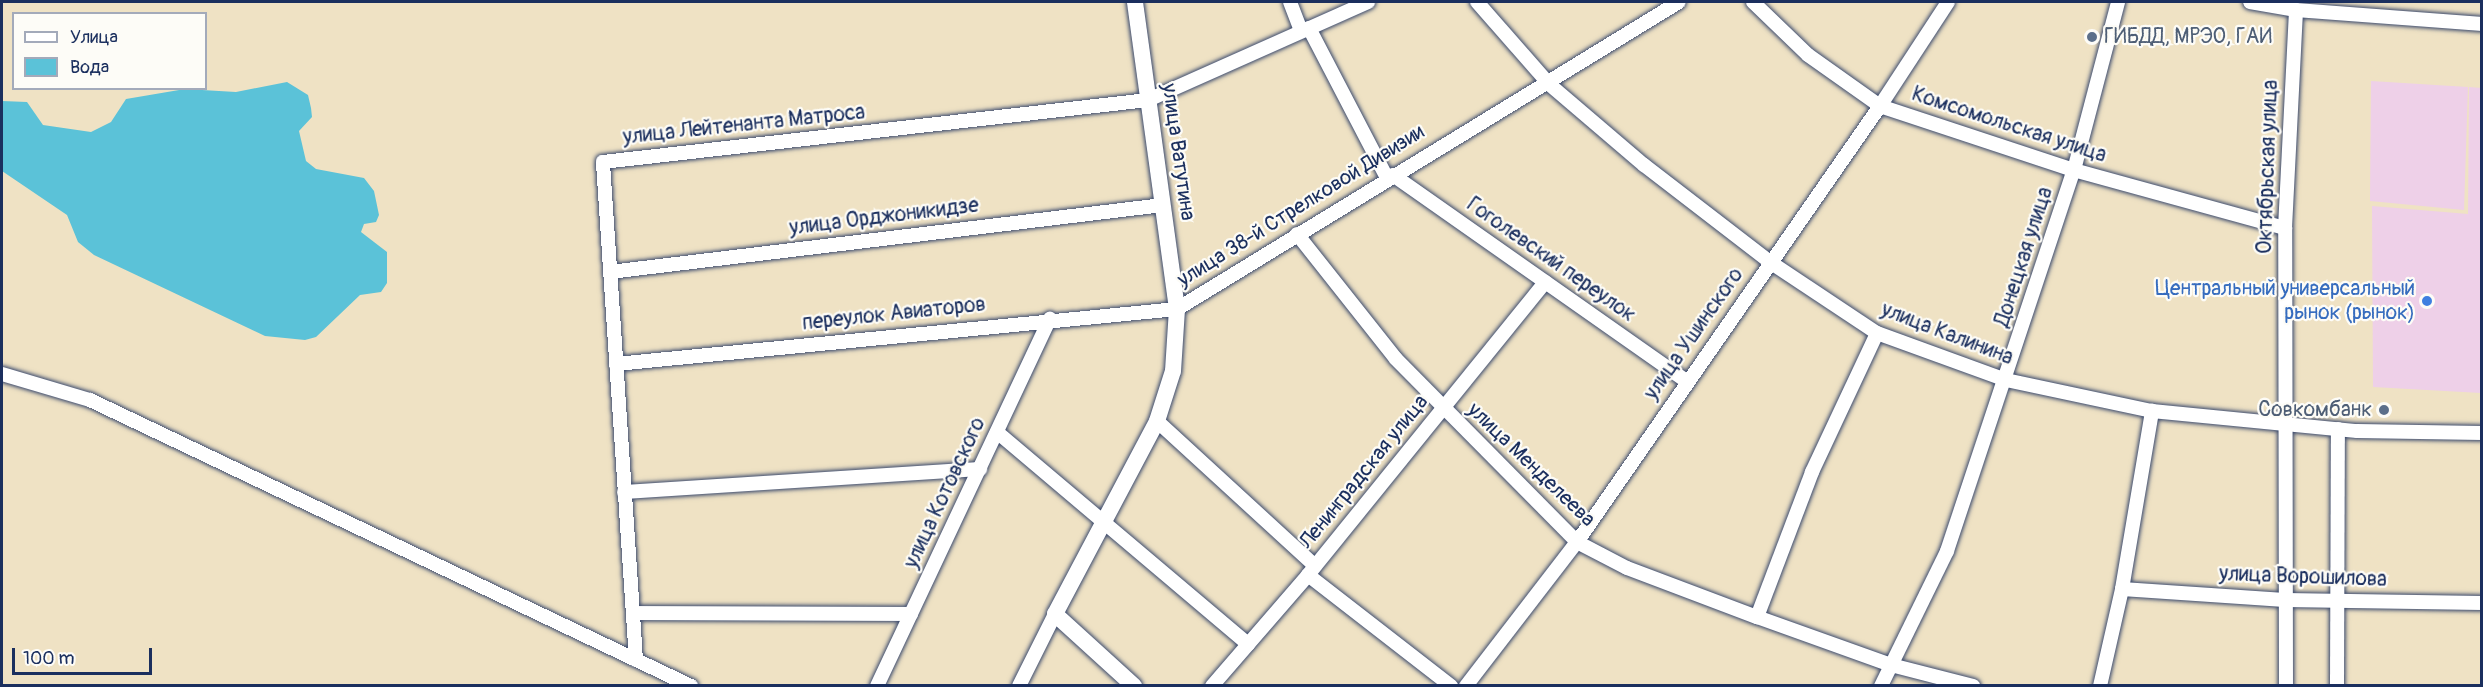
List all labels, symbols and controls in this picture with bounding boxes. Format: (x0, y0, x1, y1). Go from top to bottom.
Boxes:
legend (12, 12, 207, 90)
place label: ГИБДД, МРЭО, ГАИ (2104, 24, 2272, 50)
text: Улица (70, 26, 118, 49)
marker: ГИБДД, МРЭО, ГАИ (2085, 30, 2099, 44)
text: Вода (70, 56, 109, 79)
street label: Октябрьская улица (2252, 80, 2284, 254)
street label: улица Ватутина (1156, 82, 1200, 222)
street label: Комсомольская улица (1909, 82, 2109, 168)
street label: улица Лейтенанта Матроса (622, 100, 866, 150)
street label: улица 38-й Стрелковой Дивизии (1173, 119, 1429, 293)
street label: Донецкая улица (1990, 184, 2058, 330)
street label: Гоголевский переулок (1462, 192, 1640, 328)
street label: улица Орджоникидзе (788, 193, 980, 241)
street label: улица Ушинского (1639, 263, 1749, 405)
place label: Центральный универсальный рынок (рынок) (2155, 276, 2415, 326)
street label: переулок Авиаторов (801, 292, 987, 336)
marker: Центральный универсальный рынок (рынок) (2420, 294, 2434, 308)
street label: улица Калинина (1878, 297, 2016, 371)
street label: Ленинградская улица (1294, 390, 1434, 554)
place label: Совкомбанк (2258, 397, 2372, 423)
street label: улица Менделеева (1462, 398, 1600, 532)
marker: Совкомбанк (2377, 403, 2391, 417)
street label: улица Котовского (899, 414, 991, 572)
street label: улица Ворошилова (2219, 561, 2387, 593)
scale bar (15, 636, 154, 674)
text: 100 m (23, 647, 75, 670)

